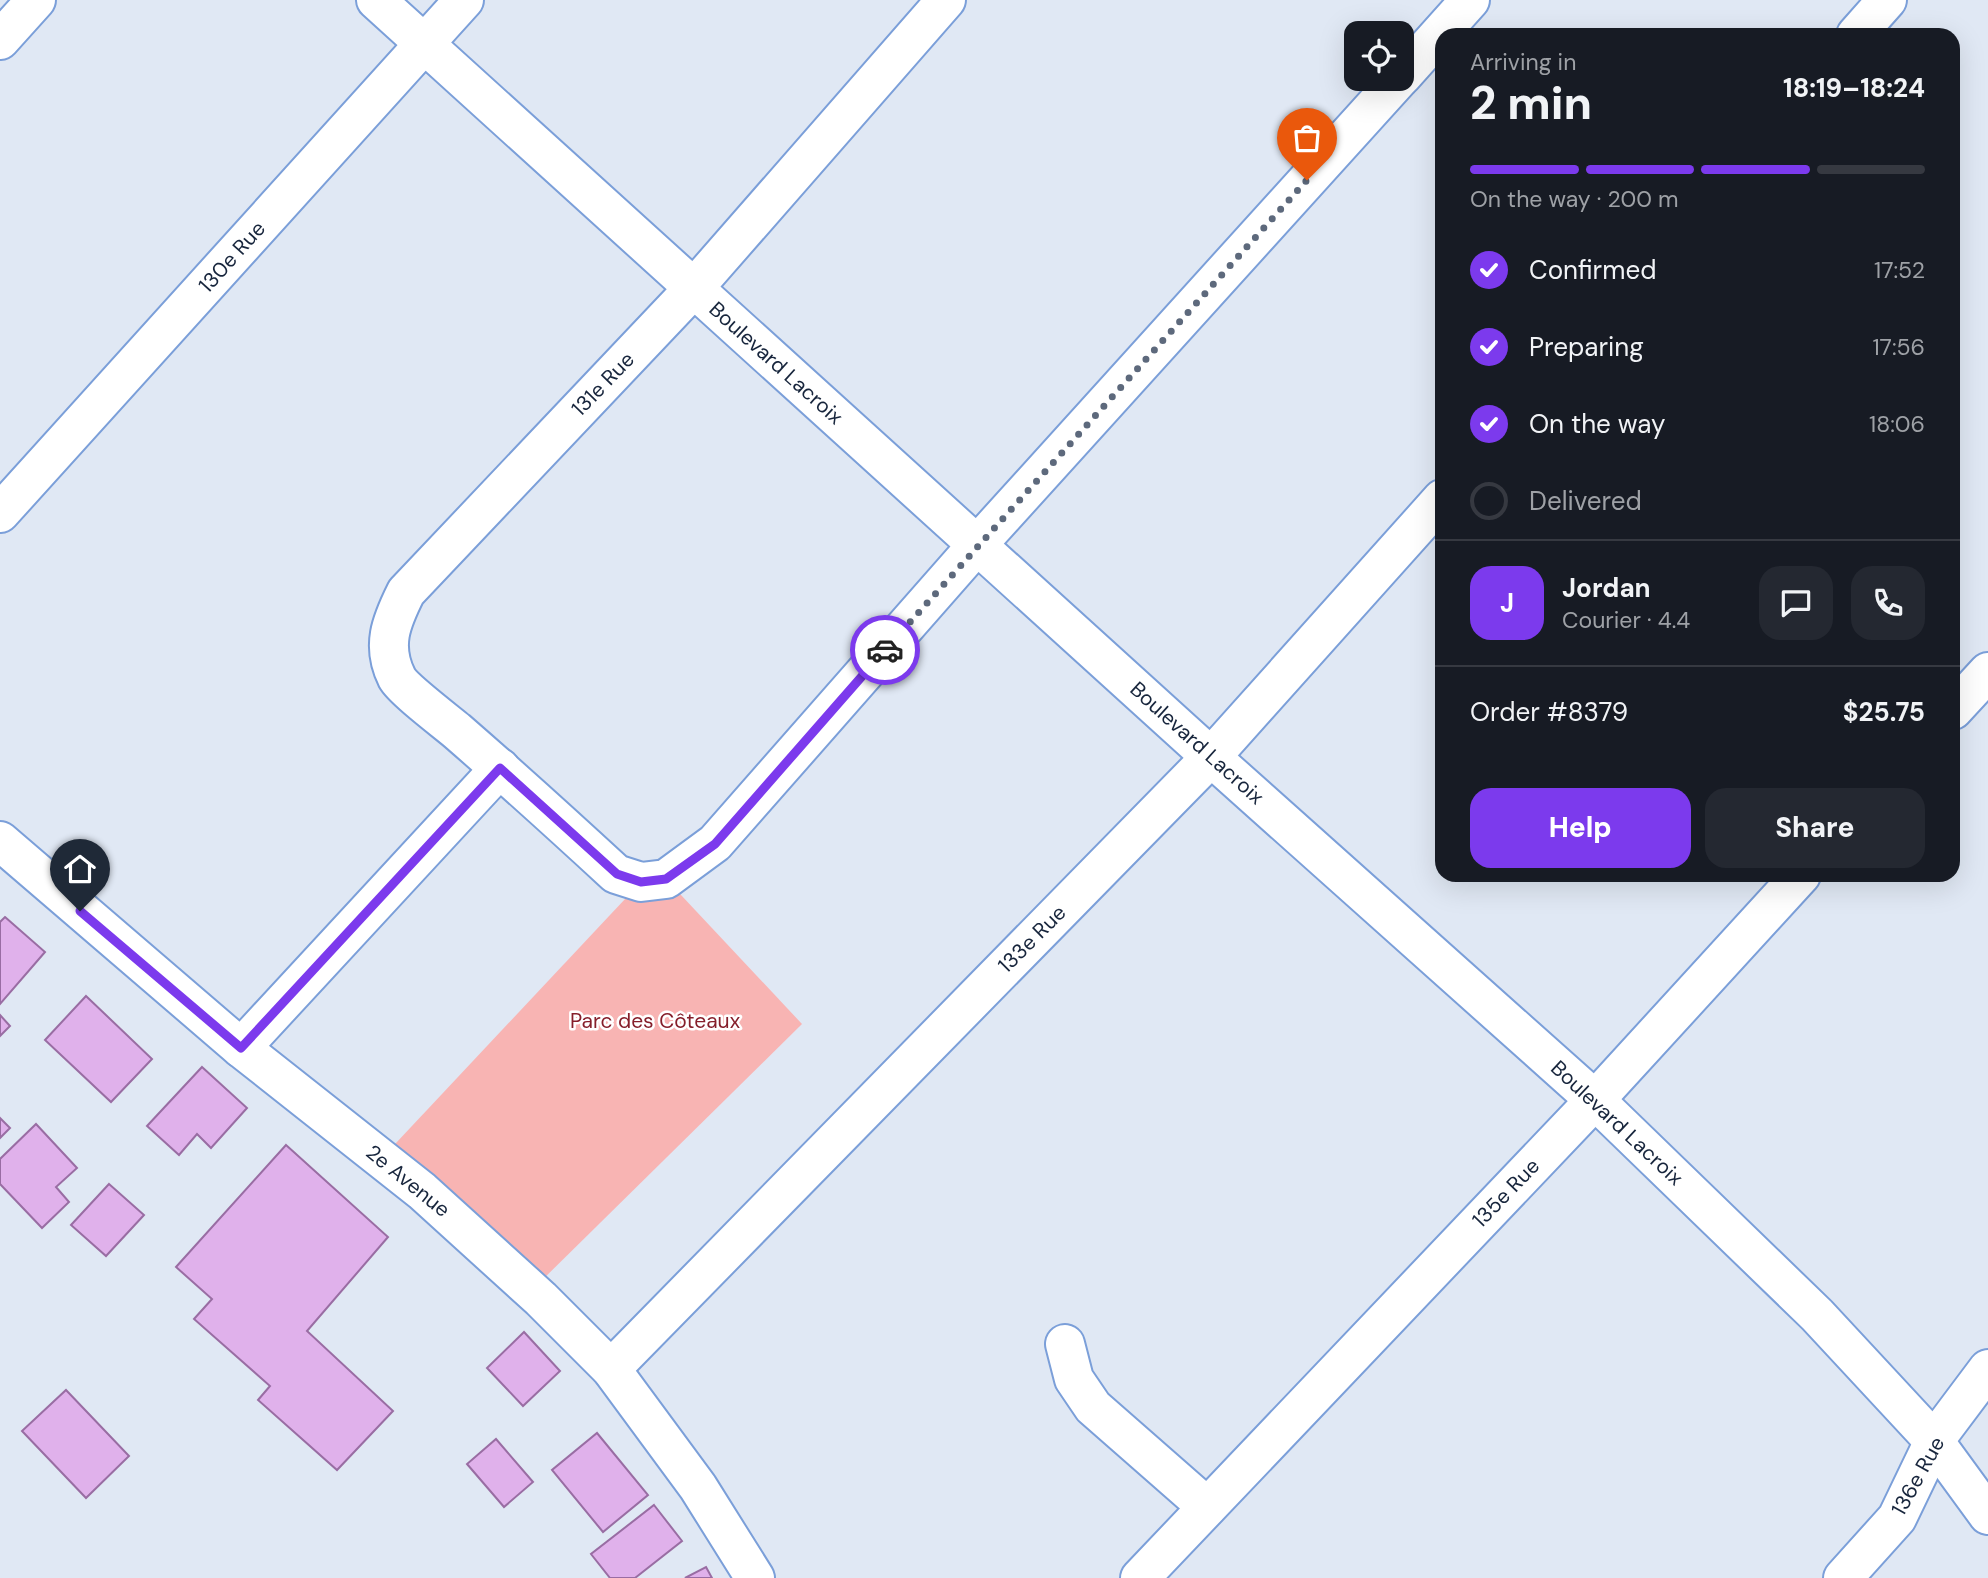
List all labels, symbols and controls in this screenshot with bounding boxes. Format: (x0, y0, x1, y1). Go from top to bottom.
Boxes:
map controls (1344, 21, 1414, 91)
button: locate (1344, 21, 1414, 91)
text: Arriving in (1470, 47, 1576, 77)
text: 18:19–18:24 (1783, 71, 1925, 105)
text: 2 min (1470, 73, 1592, 133)
pin (1277, 108, 1337, 180)
icon: bag (1288, 119, 1326, 157)
text: On the way · 200 m (1470, 184, 1679, 214)
street label: 130e Rue (192, 215, 272, 299)
icon: check (1470, 251, 1508, 289)
text: Confirmed (1529, 253, 1656, 287)
text: 17:52 (1874, 255, 1925, 285)
street label: Boulevard Lacroix (703, 295, 849, 431)
icon: check (1470, 328, 1508, 366)
text: Preparing (1529, 330, 1644, 364)
text: 17:56 (1872, 332, 1925, 362)
street label: 131e Rue (565, 346, 641, 422)
icon: check (1470, 405, 1508, 443)
text: On the way (1529, 407, 1665, 441)
text: 18:06 (1869, 409, 1925, 439)
text: Delivered (1529, 484, 1642, 518)
button: chat (1759, 566, 1833, 640)
button: phone (1851, 566, 1925, 640)
text: Jordan (1562, 571, 1651, 605)
text: J (1500, 586, 1514, 620)
text: Courier · 4.4 (1562, 605, 1690, 635)
courier (850, 615, 920, 685)
icon: car (866, 631, 904, 669)
street label: Boulevard Lacroix (1124, 675, 1270, 811)
text: Order #8379 (1470, 695, 1628, 729)
text: $25.75 (1843, 695, 1925, 729)
button: Help (1470, 788, 1691, 868)
button: Share (1705, 788, 1925, 868)
pin (50, 839, 110, 911)
icon: home (61, 850, 99, 888)
street label: 133e Rue (992, 899, 1072, 979)
park label: Parc des Côteaux (570, 1007, 740, 1035)
street label: Boulevard Lacroix (1545, 1054, 1689, 1192)
street label: 2e Avenue (360, 1138, 456, 1224)
street label: 135e Rue (1466, 1152, 1546, 1234)
street label: 136e Rue (1885, 1432, 1951, 1520)

